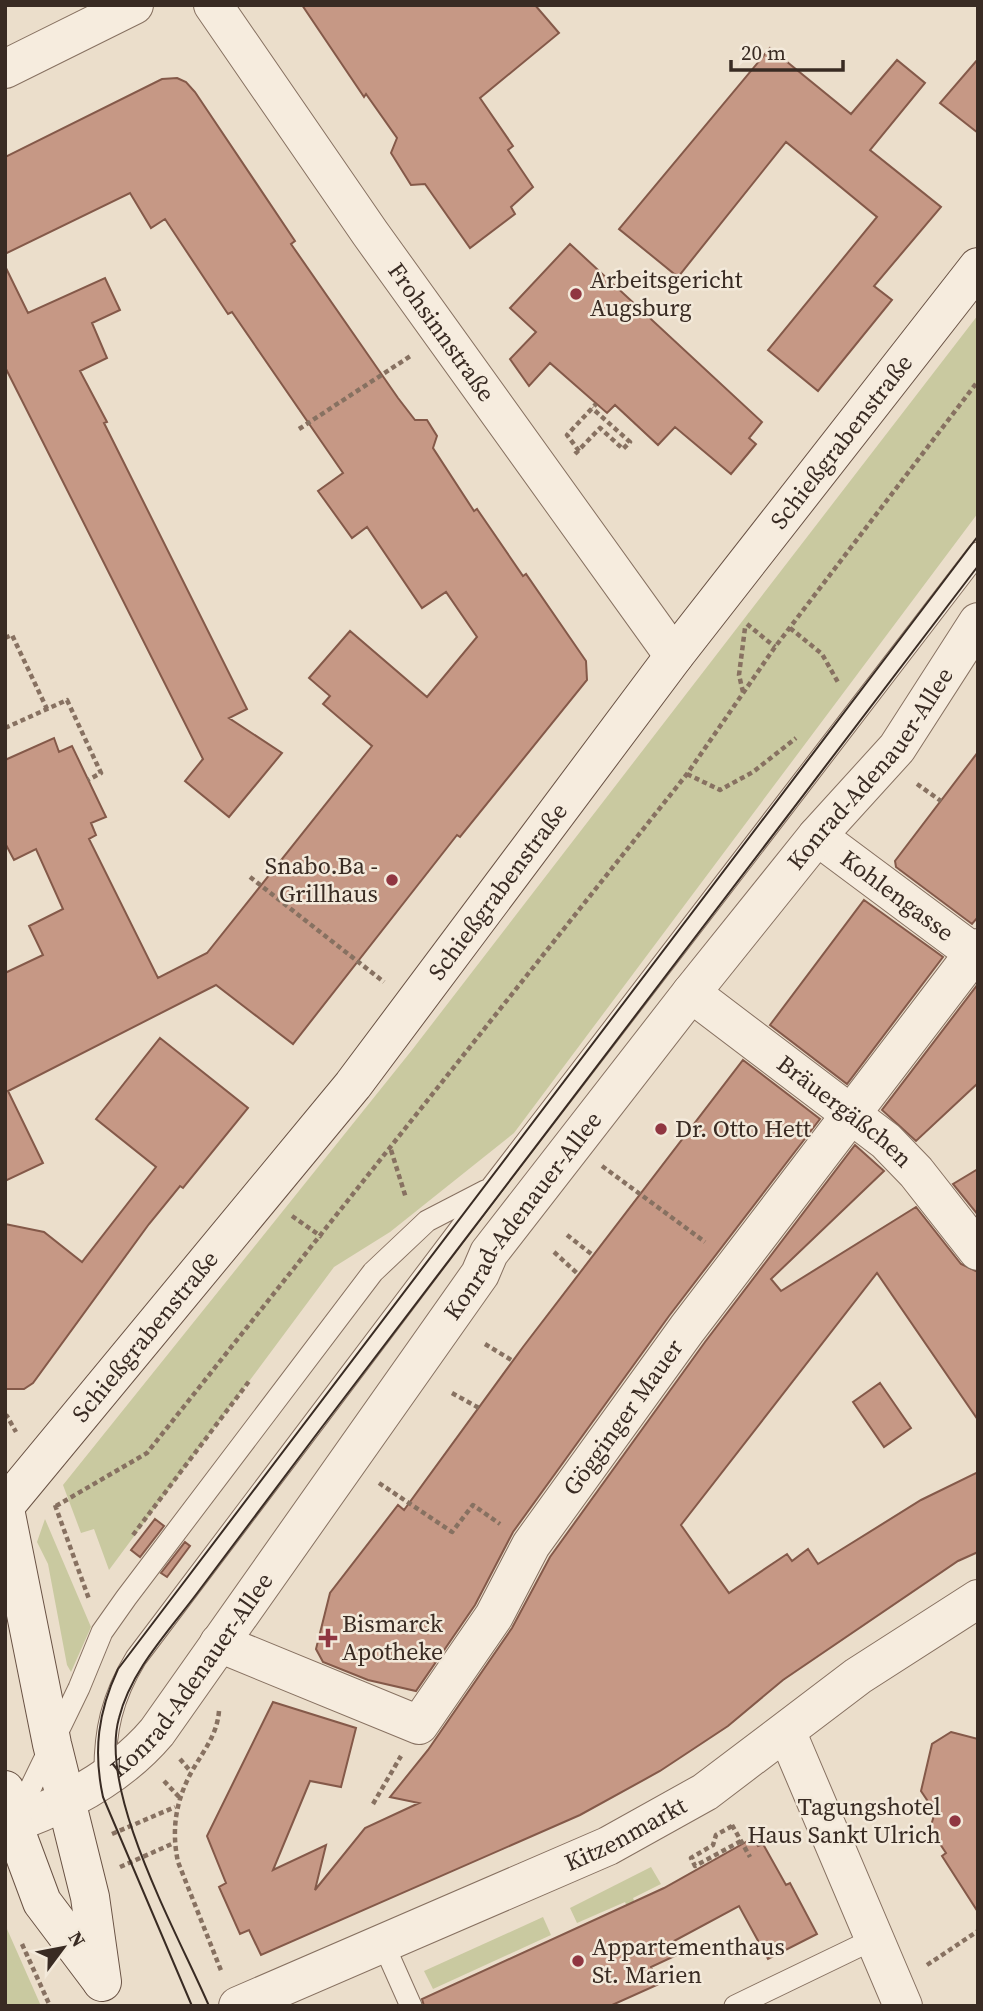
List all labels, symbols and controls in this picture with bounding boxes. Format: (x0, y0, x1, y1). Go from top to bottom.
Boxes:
scale bar (731, 28, 843, 72)
text: 20 m (741, 38, 786, 67)
street label: Frohsinnstraße (380, 256, 503, 408)
place label: Arbeitsgericht Augsburg (590, 263, 743, 324)
marker: Arbeitsgericht Augsburg (568, 286, 584, 302)
street label: Schießgrabenstraße (762, 347, 920, 536)
street label: Konrad-Adenauer-Allee (779, 661, 961, 877)
street label: Schießgrabenstraße (420, 796, 575, 986)
street label: Kohlengasse (834, 842, 961, 949)
place label: Snabo.Ba - Grillhaus (265, 849, 378, 910)
marker: Snabo.Ba - Grillhaus (384, 872, 400, 888)
street label: Bräuergäßchen (770, 1047, 920, 1175)
street label: Konrad-Adenauer-Allee (436, 1104, 609, 1326)
place label: Dr. Otto Hett (675, 1112, 811, 1145)
marker: Dr. Otto Hett (653, 1121, 669, 1137)
street label: Schießgrabenstraße (64, 1243, 226, 1429)
street label: Gögginger Mauer (555, 1332, 691, 1502)
street label: Konrad-Adenauer-Allee (103, 1566, 280, 1785)
place label: Bismarck Apotheke (342, 1607, 444, 1668)
marker: Bismarck Apotheke (320, 1630, 336, 1646)
street label: Kitzenmarkt (559, 1788, 692, 1879)
place label: Tagungshotel Haus Sankt Ulrich (747, 1790, 941, 1851)
marker: Tagungshotel Haus Sankt Ulrich (947, 1813, 963, 1829)
north arrow (28, 1913, 98, 1983)
text: N (63, 1926, 92, 1952)
place label: Appartementhaus St. Marien (592, 1930, 785, 1991)
marker: Appartementhaus St. Marien (570, 1953, 586, 1969)

